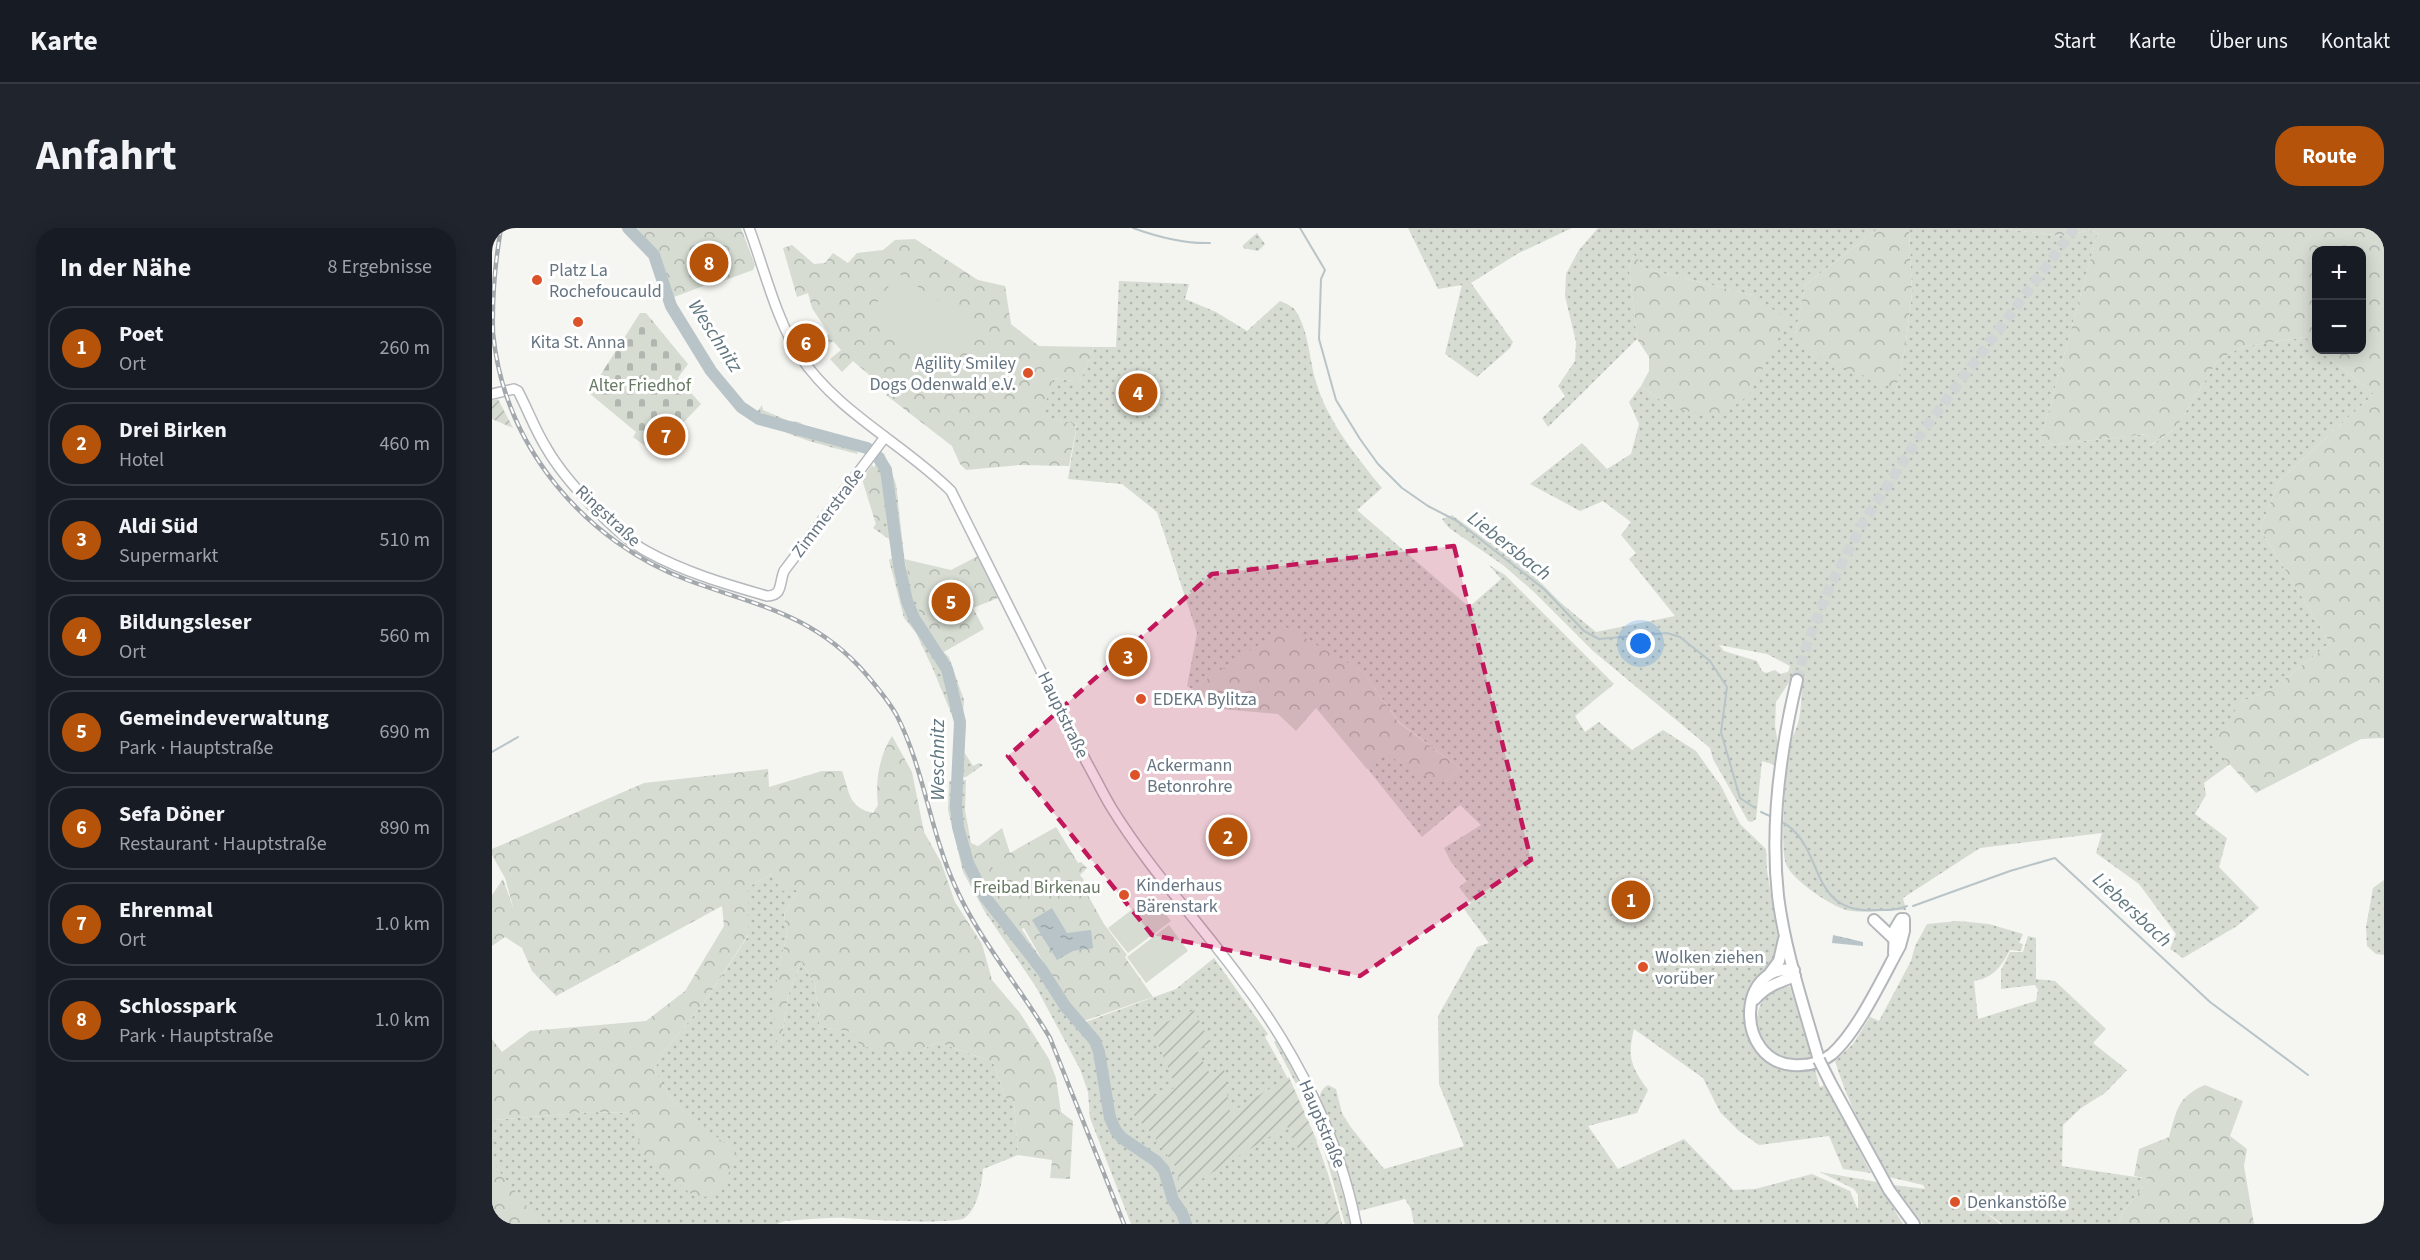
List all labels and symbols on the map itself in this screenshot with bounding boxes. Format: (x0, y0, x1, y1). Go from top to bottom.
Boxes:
pin: 8 (690, 240, 728, 285)
place label: Platz La Rochefoucauld (549, 258, 662, 304)
marker: Platz La Rochefoucauld (530, 273, 544, 287)
water label: Weschnitz (681, 294, 749, 379)
marker: Kita St. Anna (571, 315, 585, 329)
pin: 6 (786, 320, 826, 366)
place label: Kita St. Anna (530, 330, 626, 355)
place label: Agility Smiley Dogs Odenwald e.V. (869, 351, 1017, 397)
marker: Agility Smiley Dogs Odenwald e.V. (1021, 366, 1035, 380)
pin: 4 (1118, 370, 1158, 416)
park label: Alter Friedhof (589, 373, 692, 398)
pin: 7 (646, 414, 686, 458)
street label: Zimmerstraße (786, 463, 870, 563)
street label: Ringstraße (570, 479, 646, 553)
water label: Liebersbach (1461, 504, 1557, 588)
pin: 5 (932, 580, 970, 625)
your location (1626, 629, 1655, 658)
pin: 3 (1108, 634, 1148, 680)
street label: Hauptstraße (1031, 667, 1095, 763)
place label: EDEKA Bylitza (1153, 687, 1257, 712)
marker: EDEKA Bylitza (1134, 692, 1148, 706)
water label: Weschnitz (924, 718, 952, 801)
place label: Ackermann Betonrohre (1147, 753, 1232, 799)
marker: Ackermann Betonrohre (1128, 768, 1142, 782)
pin: 2 (1208, 814, 1248, 860)
water label: Liebersbach (2086, 866, 2178, 954)
place label: Kinderhaus Bärenstark (1136, 873, 1222, 919)
park label: Freibad Birkenau (973, 875, 1101, 900)
pin: 1 (1612, 878, 1650, 922)
marker: Kinderhaus Bärenstark (1117, 888, 1131, 902)
place label: Wolken ziehen vorüber (1655, 945, 1764, 991)
marker: Wolken ziehen vorüber (1636, 960, 1650, 974)
street label: Hauptstraße (1292, 1076, 1352, 1172)
place label: Denkanstöße (1967, 1190, 2067, 1215)
marker: Denkanstöße (1948, 1195, 1962, 1209)

